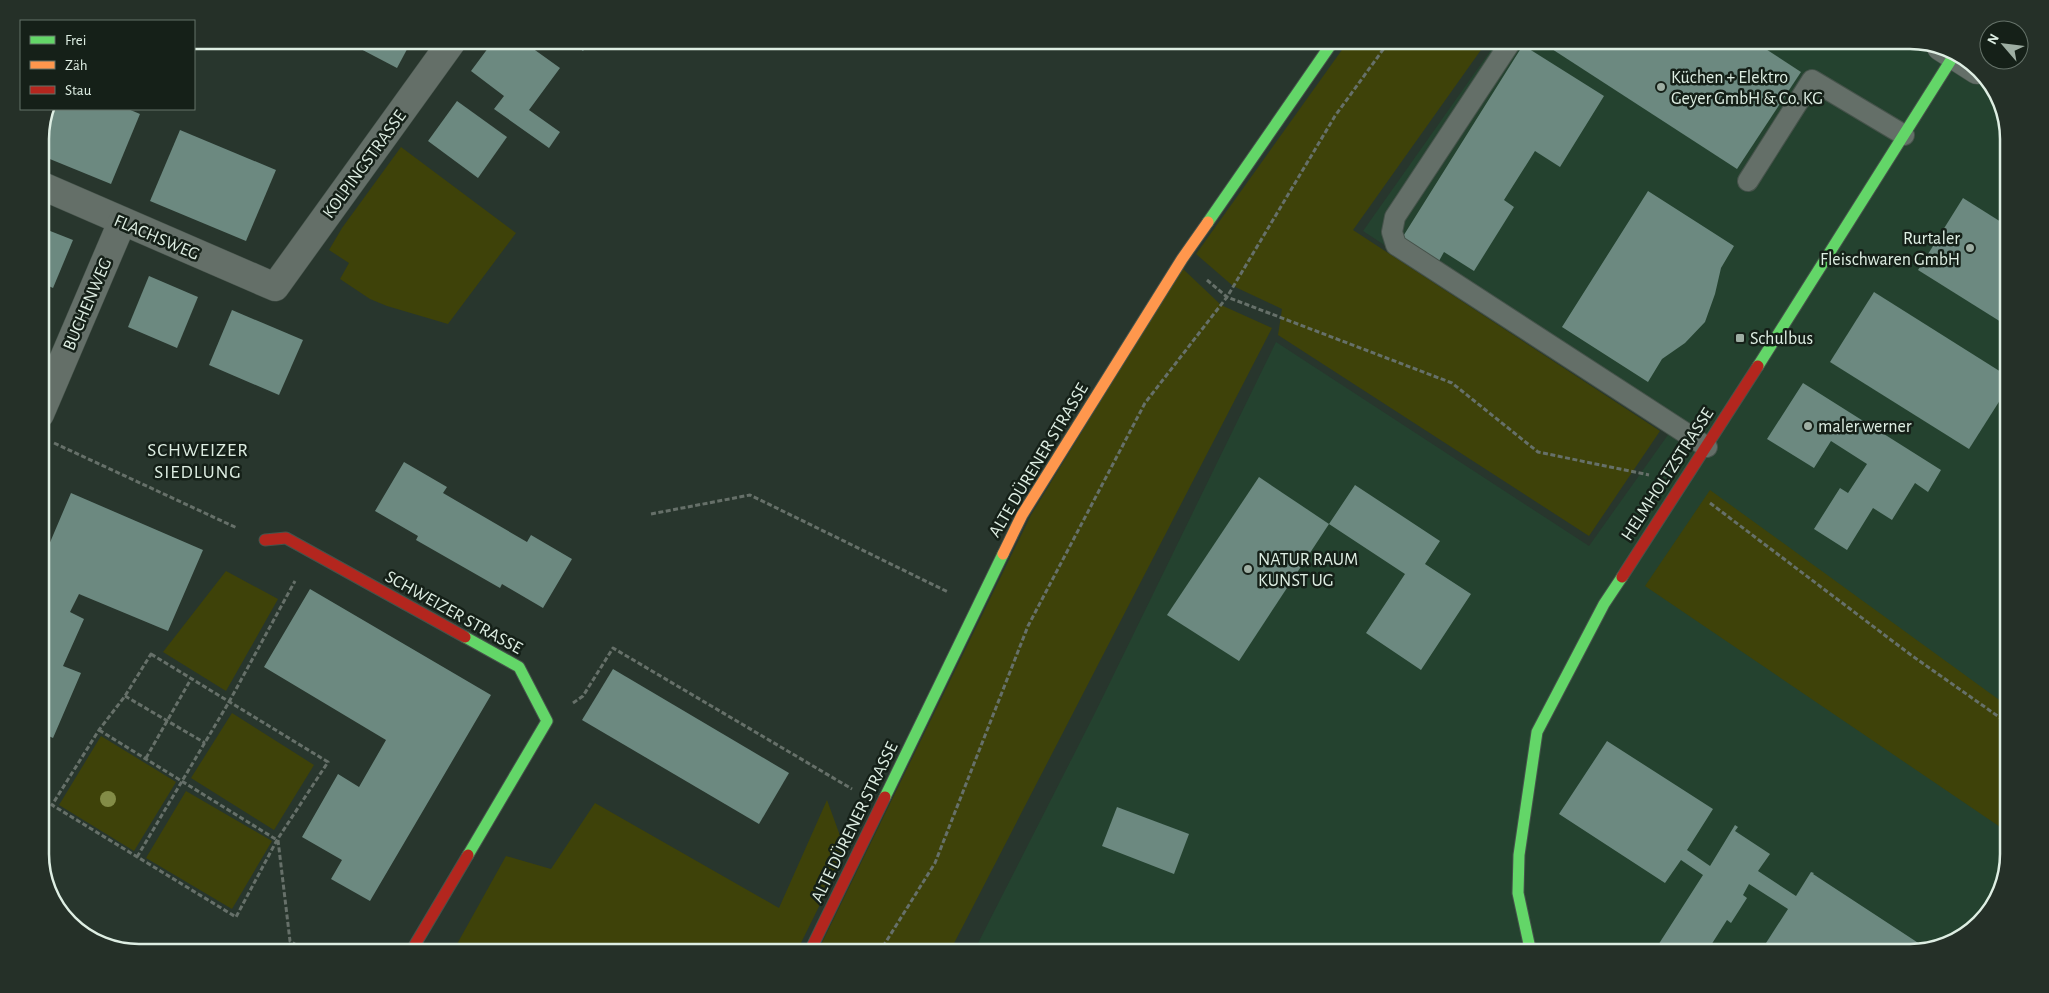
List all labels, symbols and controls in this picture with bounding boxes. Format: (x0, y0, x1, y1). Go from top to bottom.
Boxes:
legend (20, 20, 195, 110)
north arrow (1979, 20, 2029, 70)
text: N (1985, 32, 2002, 47)
text: Frei (65, 33, 86, 48)
text: Zäh (65, 58, 88, 73)
place label: Küchen + Elektro Geyer GmbH & Co. KG (1671, 69, 1823, 108)
marker: Küchen + Elektro Geyer GmbH & Co. KG (1655, 81, 1667, 93)
text: Stau (65, 83, 92, 98)
street label: KOLPINGSTRASSE (320, 107, 410, 222)
street label: FLACHSWEG (111, 212, 202, 264)
place label: Rurtaler Fleischwaren GmbH (1820, 230, 1960, 269)
marker: Rurtaler Fleischwaren GmbH (1964, 242, 1976, 254)
street label: BUCHENWEG (60, 256, 115, 353)
place label: Schulbus (1750, 330, 1813, 348)
marker: Schulbus (1734, 332, 1746, 344)
street label: ALTE DÜRENER STRASSE (984, 379, 1092, 541)
street label: HELMHOLTZSTRASSE (1618, 405, 1718, 544)
place label: maler werner (1818, 418, 1912, 436)
marker: maler werner (1802, 420, 1814, 432)
district label: SCHWEIZER SIEDLUNG (147, 441, 249, 482)
place label: NATUR RAUM KUNST UG (1258, 551, 1358, 590)
marker: NATUR RAUM KUNST UG (1242, 563, 1254, 575)
street label: SCHWEIZER STRASSE (382, 568, 525, 658)
street label: ALTE DÜRENER STRASSE (806, 738, 902, 906)

